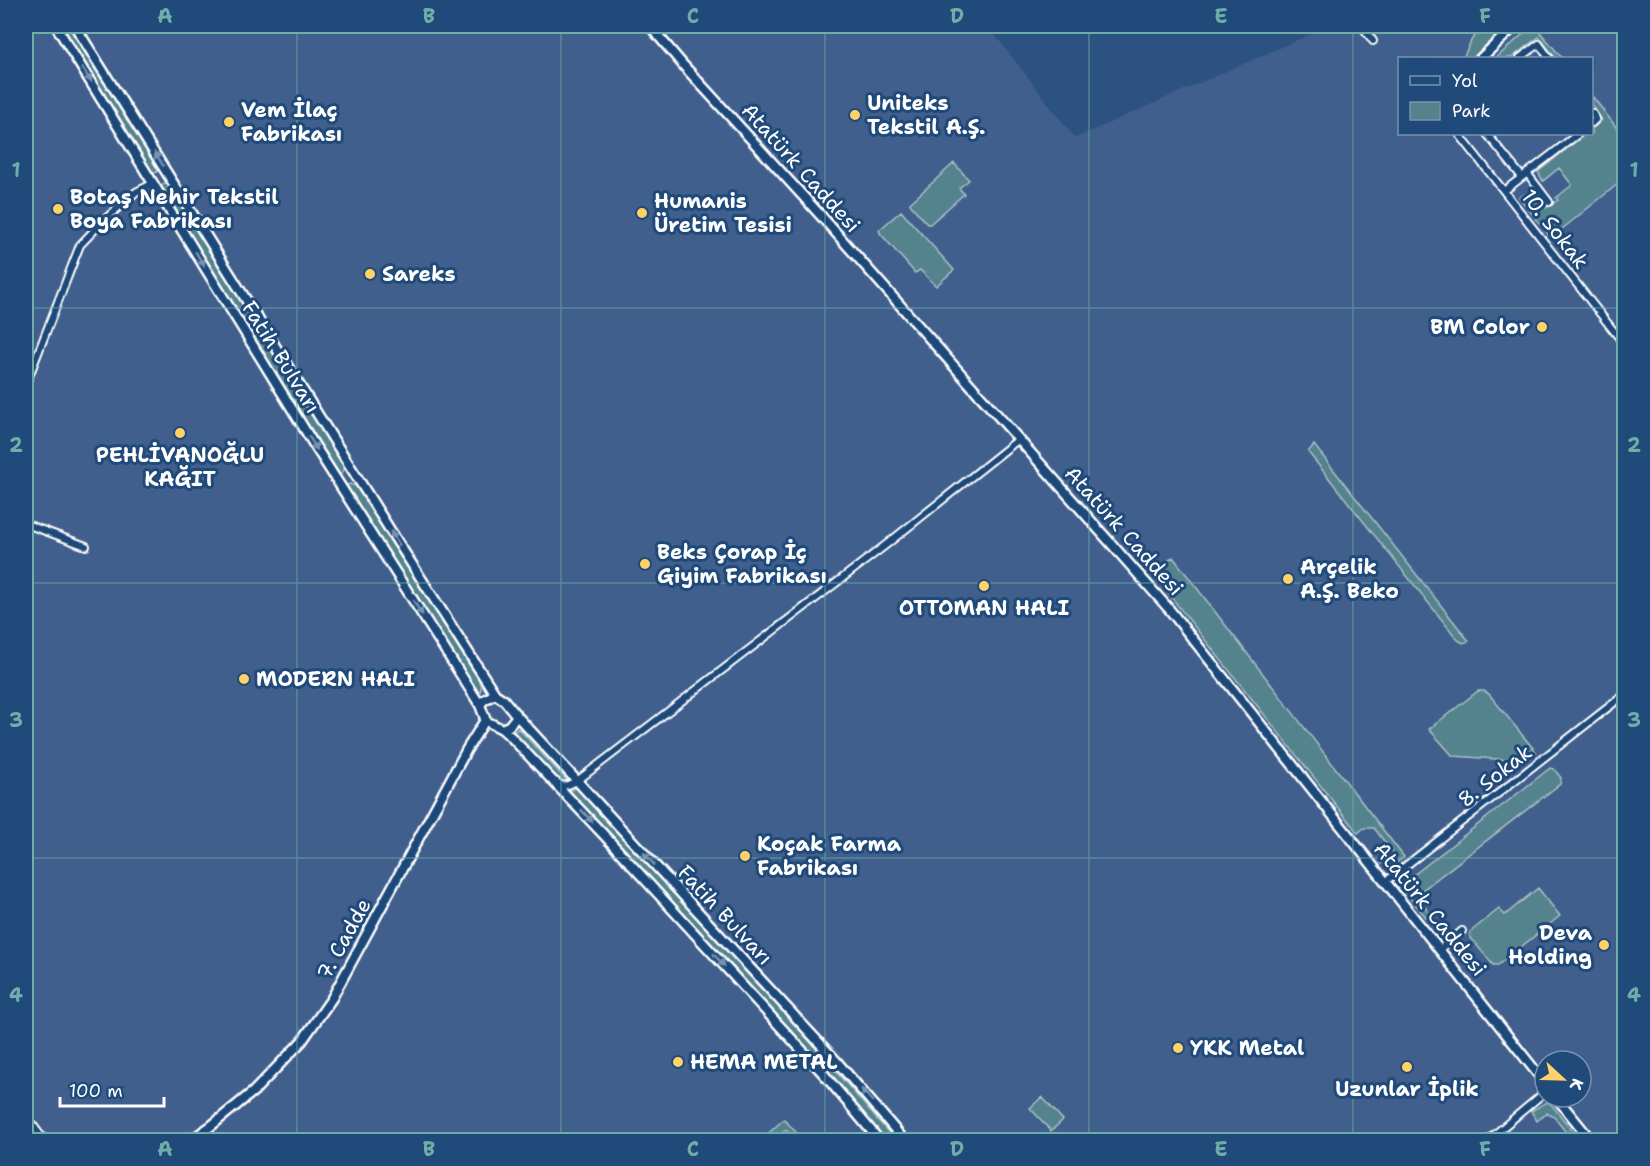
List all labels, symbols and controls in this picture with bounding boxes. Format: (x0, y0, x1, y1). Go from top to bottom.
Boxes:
text: A (157, 3, 173, 29)
text: B (423, 3, 435, 29)
text: C (687, 3, 699, 29)
text: D (950, 3, 964, 29)
text: E (1214, 3, 1228, 29)
text: F (1479, 3, 1491, 29)
legend (1398, 57, 1593, 135)
one-way arrow (82, 67, 93, 83)
text: Yol (1452, 69, 1478, 93)
place label: Uniteks Tekstil A.Ş. (867, 89, 986, 141)
place label: Vem İlaç Fabrikası (241, 96, 342, 148)
street label: Atatürk Caddesi (735, 97, 867, 239)
text: Park (1452, 99, 1491, 123)
marker: Uniteks Tekstil A.Ş. (848, 108, 862, 122)
marker: Vem İlaç Fabrikası (222, 115, 236, 129)
one-way arrow (153, 151, 164, 167)
text: 1 (11, 157, 21, 183)
text: 1 (1629, 157, 1639, 183)
place label: Botaş Nehir Tekstil Boya Fabrikası (70, 183, 279, 235)
street label: 10. Sokak (1515, 183, 1595, 275)
place label: Humanis Üretim Tesisi (654, 187, 792, 239)
marker: Botaş Nehir Tekstil Boya Fabrikası (51, 202, 65, 216)
marker: Humanis Üretim Tesisi (635, 206, 649, 220)
one-way arrow (195, 251, 206, 267)
place label: Sareks (382, 260, 456, 288)
marker: Sareks (363, 267, 377, 281)
street label: Fatih Bulvarı (235, 296, 327, 418)
place label: BM Color (1430, 313, 1530, 341)
marker: BM Color (1535, 320, 1549, 334)
marker: PEHLİVANOĞLU KAĞIT (173, 426, 187, 440)
text: 2 (9, 432, 23, 458)
text: 2 (1627, 432, 1641, 458)
one-way arrow (308, 435, 319, 451)
place label: PEHLİVANOĞLU KAĞIT (96, 441, 264, 493)
street label: Atatürk Caddesi (1058, 460, 1190, 602)
one-way arrow (390, 530, 401, 546)
place label: Beks Çorap İç Giyim Fabrikası (657, 538, 827, 590)
place label: Arçelik A.Ş. Beko (1300, 553, 1399, 605)
marker: Beks Çorap İç Giyim Fabrikası (638, 557, 652, 571)
marker: Arçelik A.Ş. Beko (1281, 572, 1295, 586)
marker: OTTOMAN HALI (977, 579, 991, 593)
place label: OTTOMAN HALI (899, 594, 1069, 622)
one-way arrow (413, 600, 424, 616)
place label: MODERN HALI (256, 665, 415, 693)
marker: MODERN HALI (237, 672, 251, 686)
text: 3 (9, 707, 23, 733)
text: 3 (1627, 707, 1641, 733)
street label: 8. Sokak (1452, 738, 1538, 814)
one-way arrow (579, 809, 593, 823)
place label: Koçak Farma Fabrikası (757, 830, 902, 882)
street label: Atatürk Caddesi (1367, 836, 1493, 982)
marker: Koçak Farma Fabrikası (738, 849, 752, 863)
one-way arrow (643, 852, 656, 867)
street label: Fatih Bulvarı (671, 859, 779, 971)
street label: 7. Cadde (310, 893, 378, 985)
place label: Deva Holding (1508, 919, 1593, 971)
marker: Deva Holding (1597, 938, 1611, 952)
one-way arrow (712, 952, 726, 967)
text: 4 (9, 982, 23, 1008)
text: 4 (1627, 982, 1641, 1008)
place label: YKK Metal (1190, 1034, 1304, 1062)
marker: YKK Metal (1171, 1041, 1185, 1055)
place label: HEMA METAL (690, 1048, 838, 1076)
north arrow (1533, 1049, 1593, 1109)
marker: HEMA METAL (671, 1055, 685, 1069)
marker: Uzunlar İplik (1400, 1060, 1414, 1074)
scale bar (60, 1070, 164, 1108)
place label: Uzunlar İplik (1335, 1075, 1479, 1103)
text: K (1565, 1075, 1588, 1094)
text: 100 m (69, 1079, 123, 1103)
one-way arrow (860, 1087, 873, 1103)
text: A (157, 1136, 173, 1162)
text: B (423, 1136, 435, 1162)
text: C (687, 1136, 699, 1162)
text: D (950, 1136, 964, 1162)
text: E (1214, 1136, 1228, 1162)
text: F (1479, 1136, 1491, 1162)

